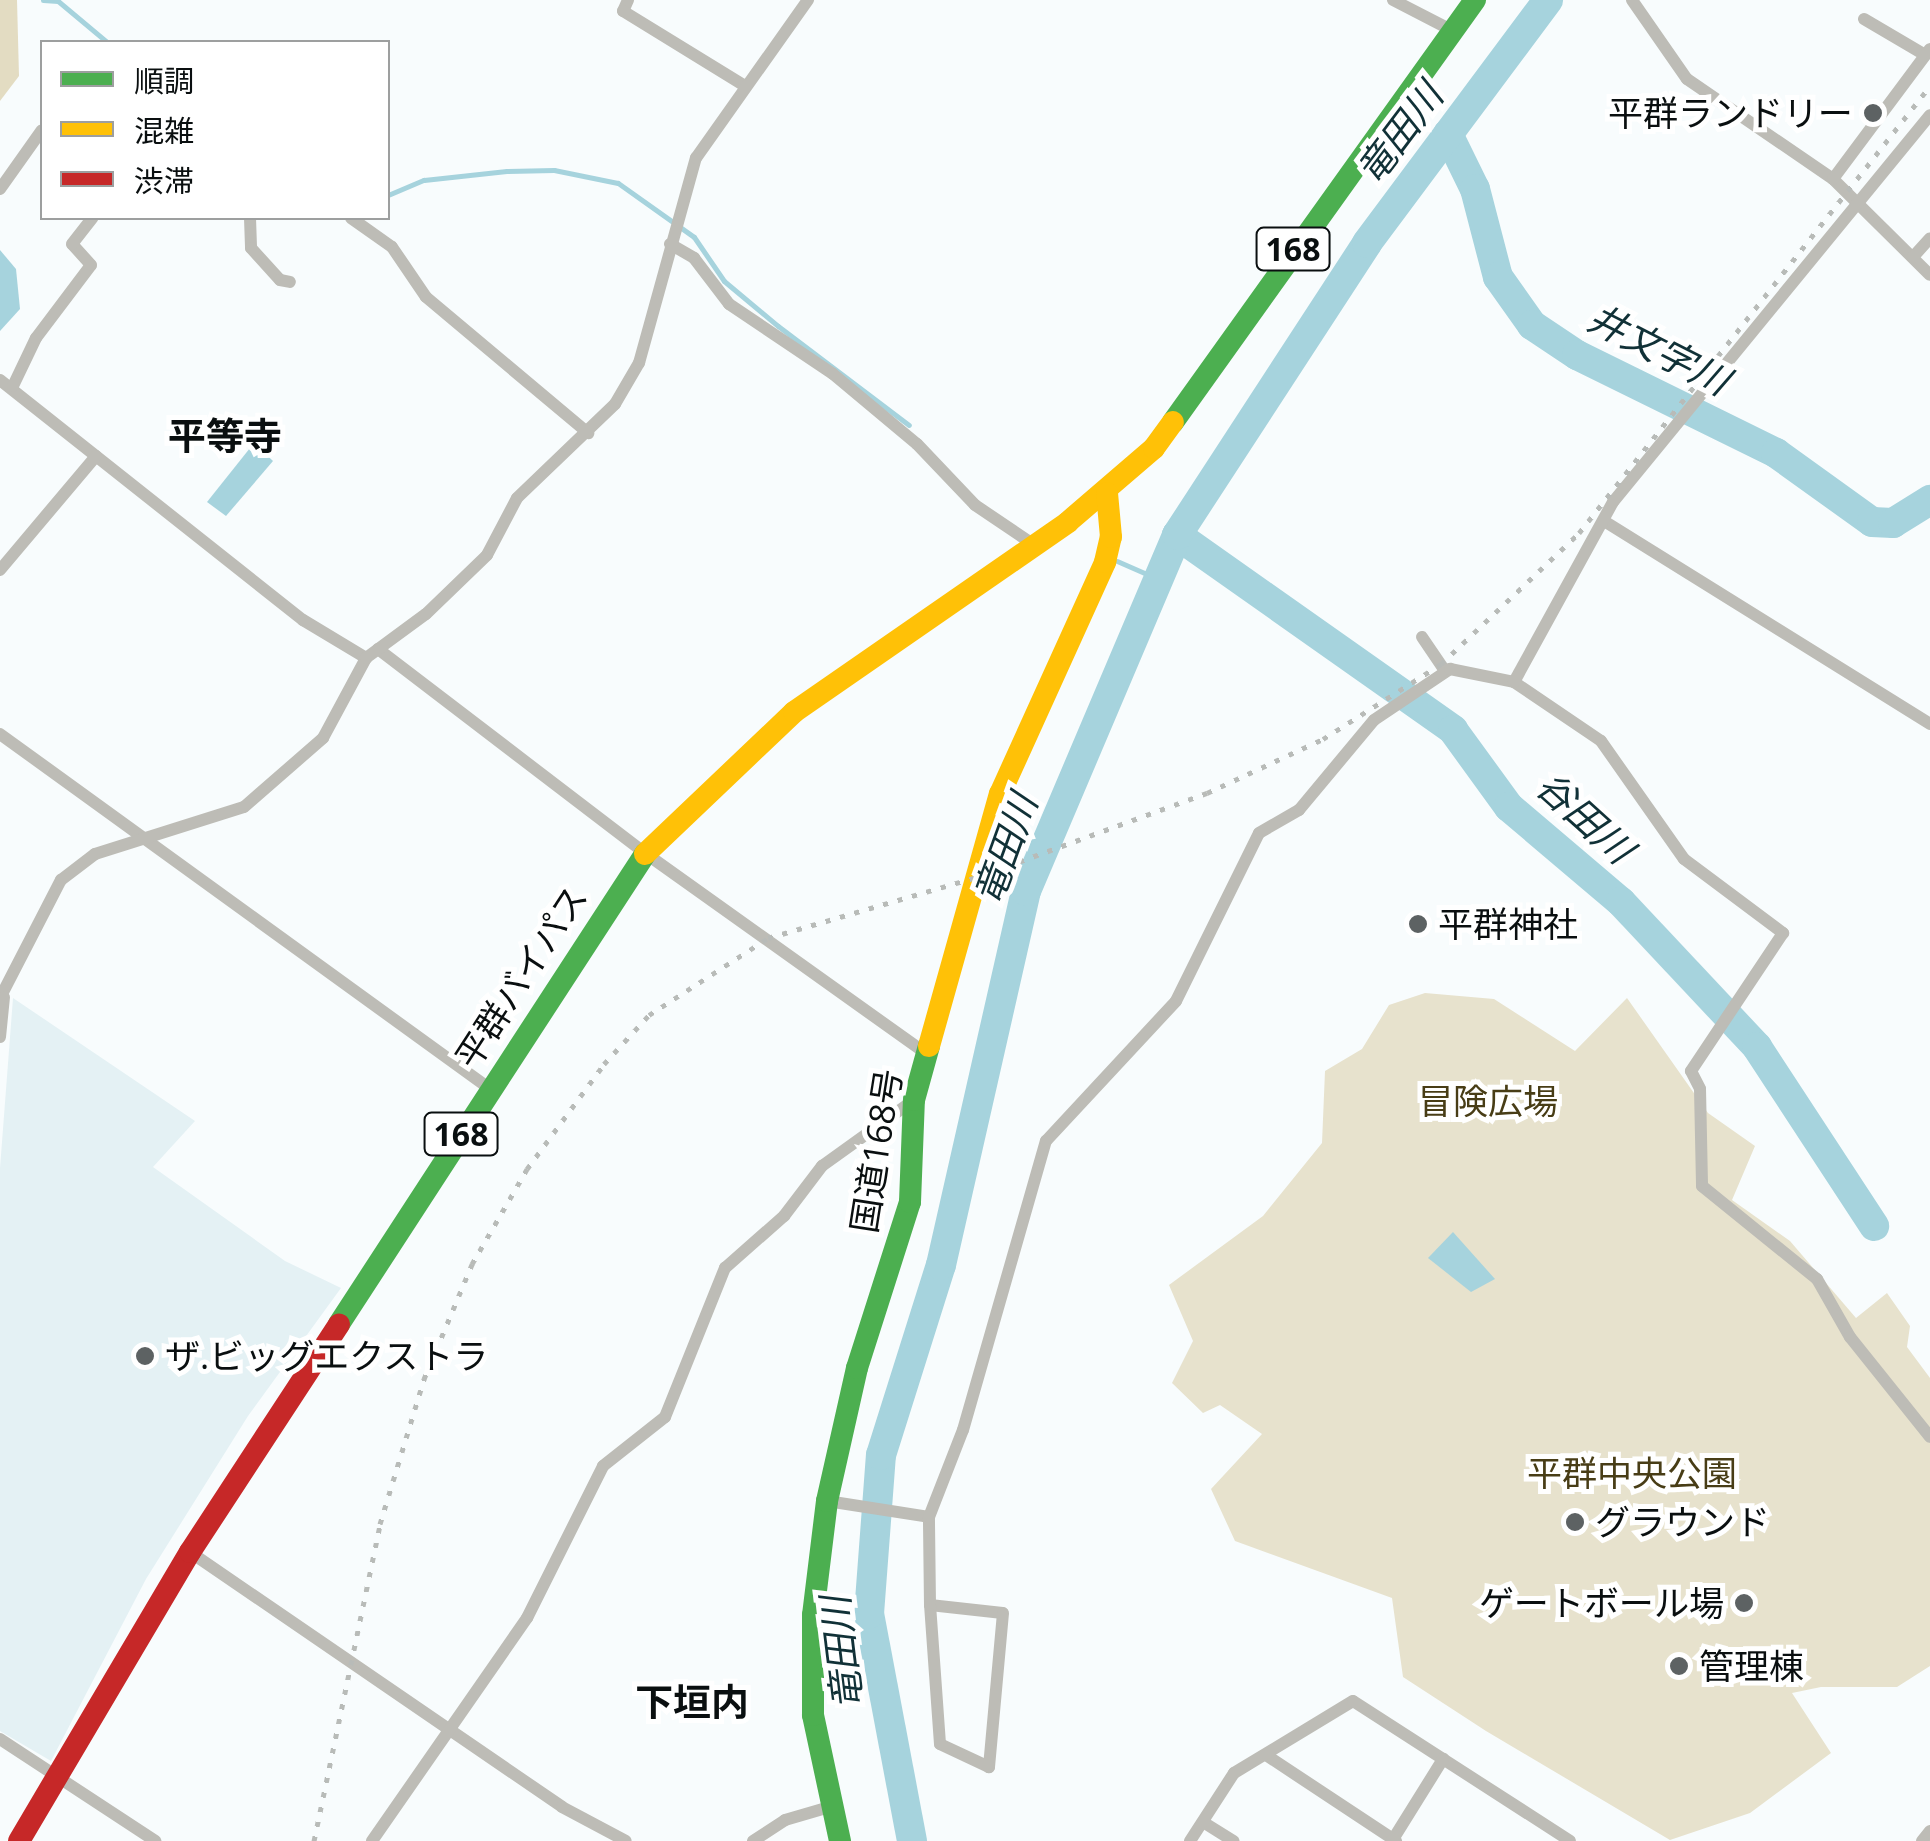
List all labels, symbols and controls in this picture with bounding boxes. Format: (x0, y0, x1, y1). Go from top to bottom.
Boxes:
legend (40, 40, 390, 220)
text: 順調 (134, 60, 194, 101)
water label: 竜田川 (1346, 74, 1452, 192)
place label: 平群ランドリー (1608, 92, 1853, 134)
marker: 平群ランドリー (1862, 102, 1884, 124)
text: 混雑 (134, 110, 194, 151)
text: 渋滞 (134, 160, 194, 201)
road number: 168 (1256, 222, 1330, 276)
water label: 井文字川 (1581, 294, 1737, 404)
district label: 平等寺 (168, 413, 282, 459)
water label: 谷田川 (1527, 762, 1643, 872)
water label: 竜田川 (964, 788, 1046, 910)
street label: 平群バイパス (446, 878, 596, 1076)
place label: 平群神社 (1438, 903, 1578, 945)
marker: 平群神社 (1407, 913, 1429, 935)
street label: 国道168号 (842, 1066, 910, 1236)
park label: 冒険広場 (1418, 1080, 1558, 1122)
road number: 168 (424, 1107, 498, 1161)
place label: ザ.ビッグエクストラ (165, 1335, 489, 1377)
marker: ザ.ビッグエクストラ (134, 1345, 156, 1367)
park label: 平群中央公園 (1527, 1452, 1737, 1494)
place label: グラウンド (1595, 1501, 1770, 1543)
marker: グラウンド (1564, 1511, 1586, 1533)
place label: ゲートボール場 (1479, 1582, 1724, 1624)
marker: ゲートボール場 (1733, 1592, 1755, 1614)
water label: 竜田川 (811, 1594, 871, 1712)
place label: 管理棟 (1699, 1645, 1804, 1687)
marker: 管理棟 (1668, 1655, 1690, 1677)
district label: 下垣内 (635, 1679, 749, 1725)

